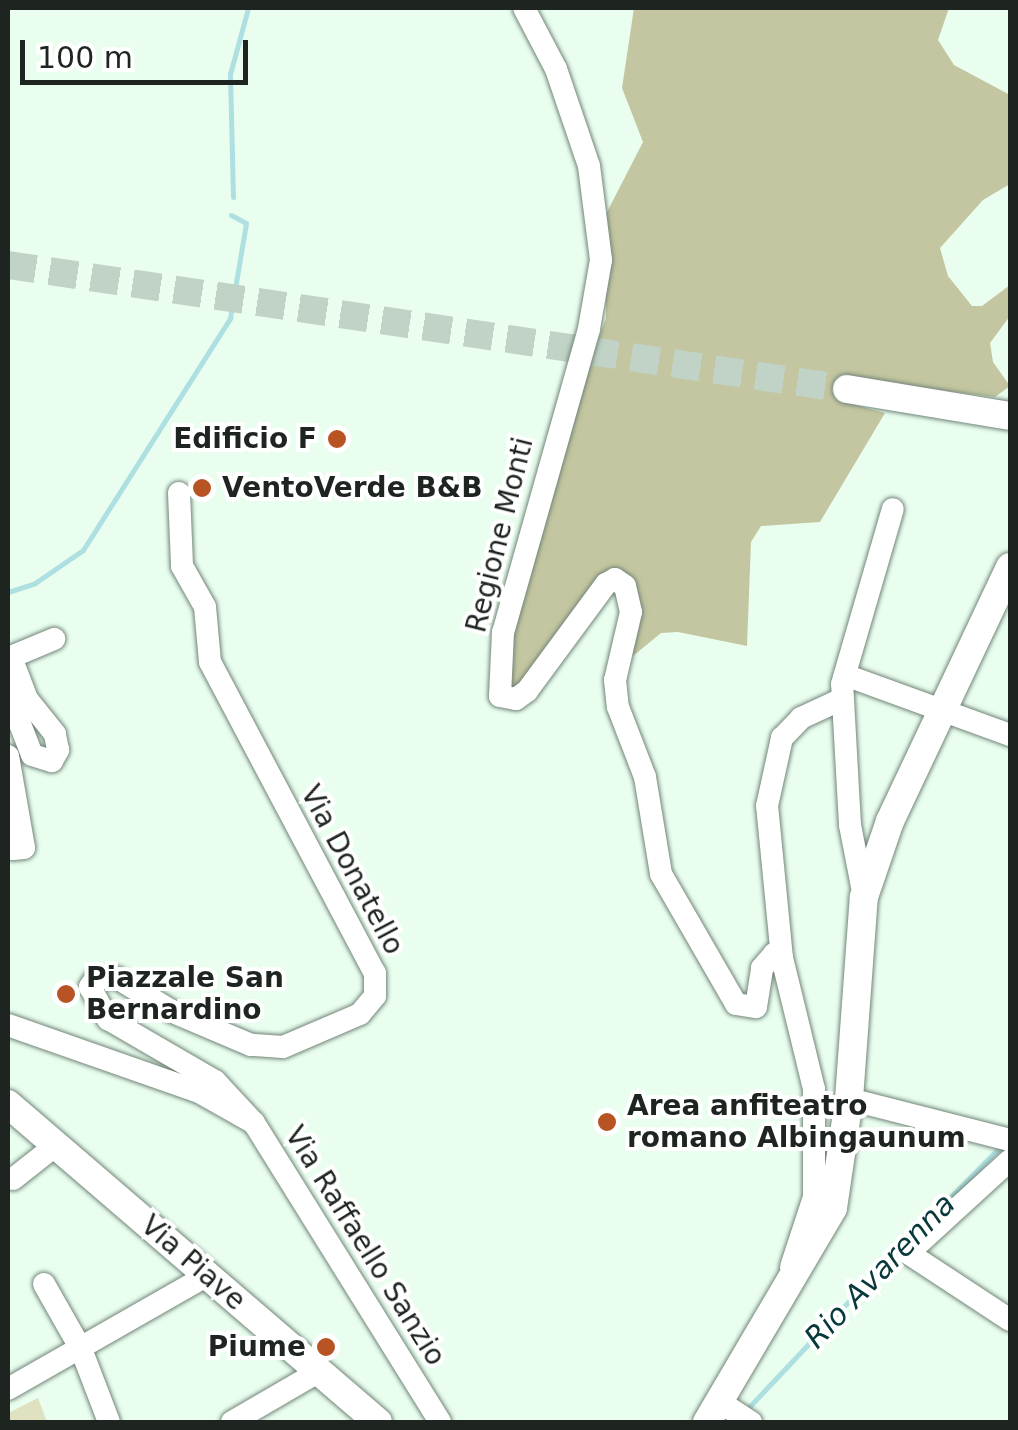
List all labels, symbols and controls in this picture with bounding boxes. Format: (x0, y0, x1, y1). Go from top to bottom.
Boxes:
scale bar (25, 20, 252, 82)
text: 100 m (37, 40, 133, 75)
place label: Edificio F (173, 422, 317, 456)
marker: Edificio F (326, 428, 348, 450)
street label: Regione Monti (460, 434, 540, 636)
place label: VentoVerde B&B (222, 471, 483, 505)
marker: VentoVerde B&B (191, 477, 213, 499)
street label: Via Donatello (293, 780, 411, 960)
place label: Piazzale San Bernardino (86, 961, 284, 1027)
marker: Piazzale San Bernardino (55, 983, 77, 1005)
place label: Area anfiteatro romano Albingaunum (627, 1089, 966, 1155)
marker: Area anfiteatro romano Albingaunum (596, 1111, 618, 1133)
street label: Via Raffaello Sanzio (278, 1120, 452, 1372)
water label: Rio Avarenna (797, 1186, 963, 1356)
street label: Via Piave (134, 1209, 252, 1317)
place label: Piume (208, 1330, 306, 1364)
marker: Piume (315, 1336, 337, 1358)

